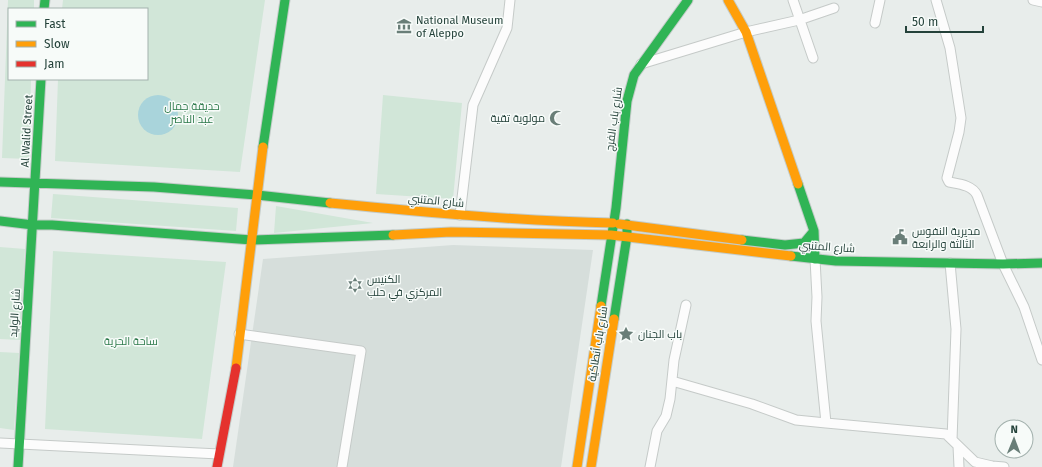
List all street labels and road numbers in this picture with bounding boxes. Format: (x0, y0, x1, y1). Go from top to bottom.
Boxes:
street label: شارع باب الفرج (603, 86, 626, 152)
street label: Al Walid Street (19, 94, 35, 168)
street label: شارع المتنبي (407, 192, 465, 212)
street label: شارع المتنبي (798, 239, 856, 257)
street label: شارع الوليد (7, 288, 24, 338)
street label: شارع باب أنطاكية (585, 305, 611, 383)

